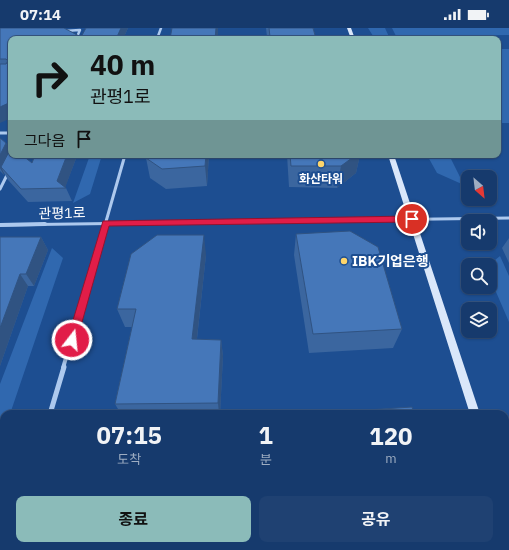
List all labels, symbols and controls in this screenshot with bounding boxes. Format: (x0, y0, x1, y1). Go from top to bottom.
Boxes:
text: 07:14 (20, 5, 61, 24)
text: 40 m (90, 46, 155, 83)
icon: right (24, 52, 76, 104)
text: 관평1로 (90, 85, 150, 108)
icon: arrive (73, 128, 95, 150)
text: 그다음 (24, 131, 65, 150)
marker: 화산타워 (316, 159, 326, 169)
north arrow (461, 170, 497, 206)
map controls (461, 170, 497, 338)
place label: 화산타워 (299, 171, 343, 186)
pin (395, 202, 429, 236)
street label: 관평1로 (38, 204, 86, 222)
icon: arrive (401, 208, 423, 230)
button: sound (461, 214, 497, 250)
place label: IBK기업은행 (352, 252, 429, 270)
marker: IBK기업은행 (339, 256, 349, 266)
button: search (461, 258, 497, 294)
button: layers (461, 302, 497, 338)
position arrow (51, 319, 93, 361)
text: 07:15 (96, 419, 162, 451)
text: 1 (258, 419, 273, 451)
text: 120 (369, 420, 413, 452)
text: m (385, 450, 397, 467)
text: 도착 (117, 451, 141, 468)
text: 분 (260, 451, 272, 468)
button: 종료 (16, 496, 251, 542)
button: 공유 (259, 496, 493, 542)

